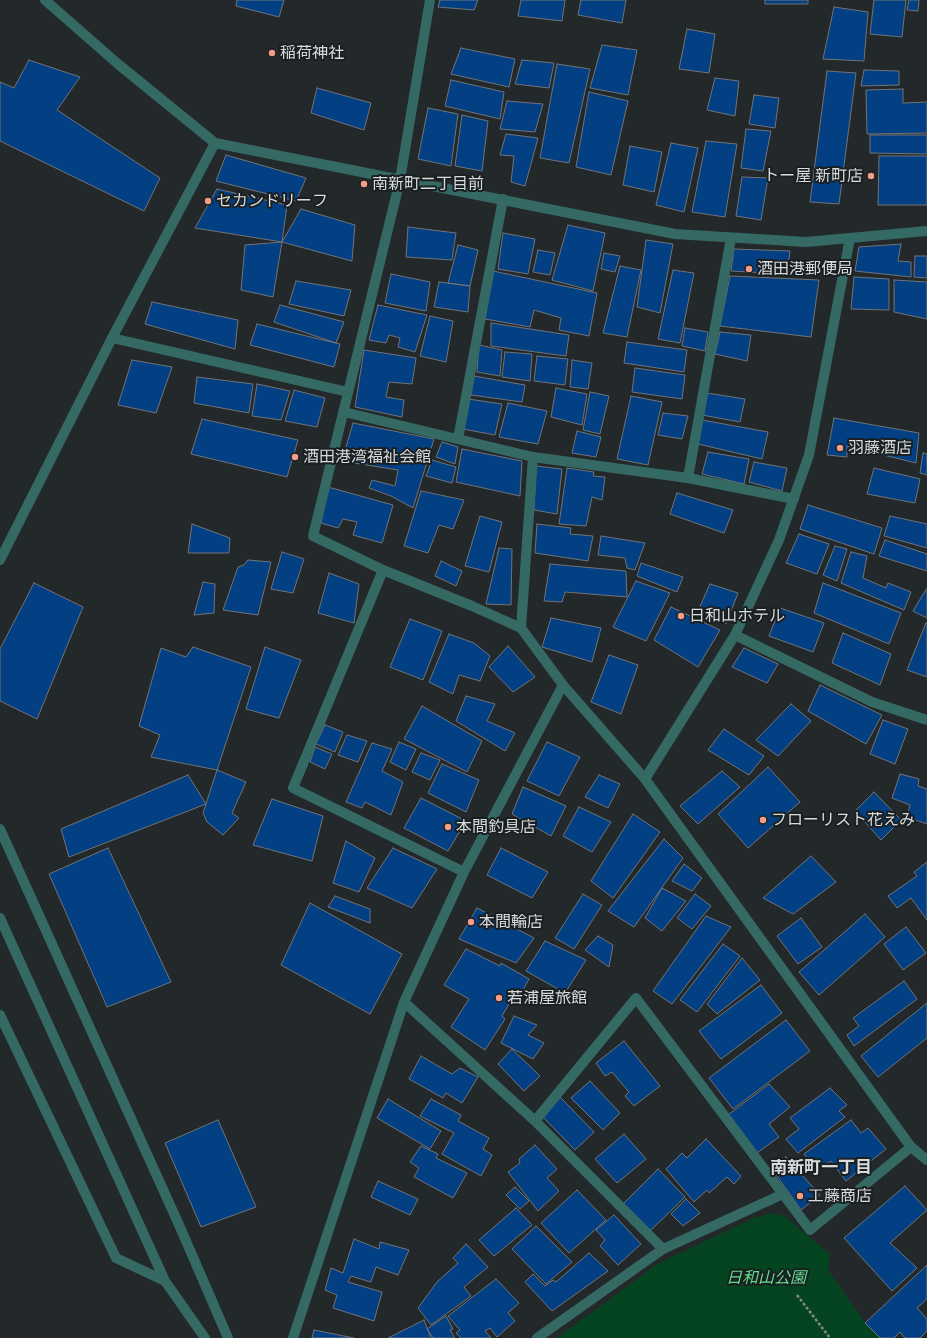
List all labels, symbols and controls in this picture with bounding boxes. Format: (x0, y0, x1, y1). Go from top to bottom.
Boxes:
place label: 稲荷神社 (280, 43, 344, 63)
marker: 稲荷神社 (267, 48, 277, 58)
place label: トー屋 新町店 (763, 166, 863, 186)
marker: トー屋 新町店 (866, 171, 876, 181)
place label: 南新町二丁目前 (372, 174, 484, 194)
marker: 南新町二丁目前 (359, 179, 369, 189)
place label: セカンドリーフ (216, 191, 328, 211)
marker: セカンドリーフ (203, 196, 213, 206)
place label: 酒田港郵便局 (757, 259, 853, 279)
marker: 酒田港郵便局 (744, 264, 754, 274)
place label: 羽藤酒店 (848, 438, 912, 458)
marker: 羽藤酒店 (835, 443, 845, 453)
place label: 酒田港湾福祉会館 (303, 447, 431, 467)
marker: 酒田港湾福祉会館 (290, 452, 300, 462)
place label: 日和山ホテル (689, 606, 785, 626)
marker: 日和山ホテル (676, 611, 686, 621)
place label: フローリスト花えみ (771, 810, 915, 830)
marker: フローリスト花えみ (758, 815, 768, 825)
place label: 本間釣具店 (456, 817, 536, 837)
marker: 本間釣具店 (443, 822, 453, 832)
place label: 本間輪店 (479, 912, 543, 932)
marker: 本間輪店 (466, 917, 476, 927)
place label: 若浦屋旅館 (507, 988, 587, 1008)
marker: 若浦屋旅館 (494, 993, 504, 1003)
district label: 南新町一丁目 (770, 1158, 872, 1178)
place label: 工藤商店 (808, 1186, 872, 1206)
marker: 工藤商店 (795, 1191, 805, 1201)
park label: 日和山公園 (726, 1268, 806, 1288)

